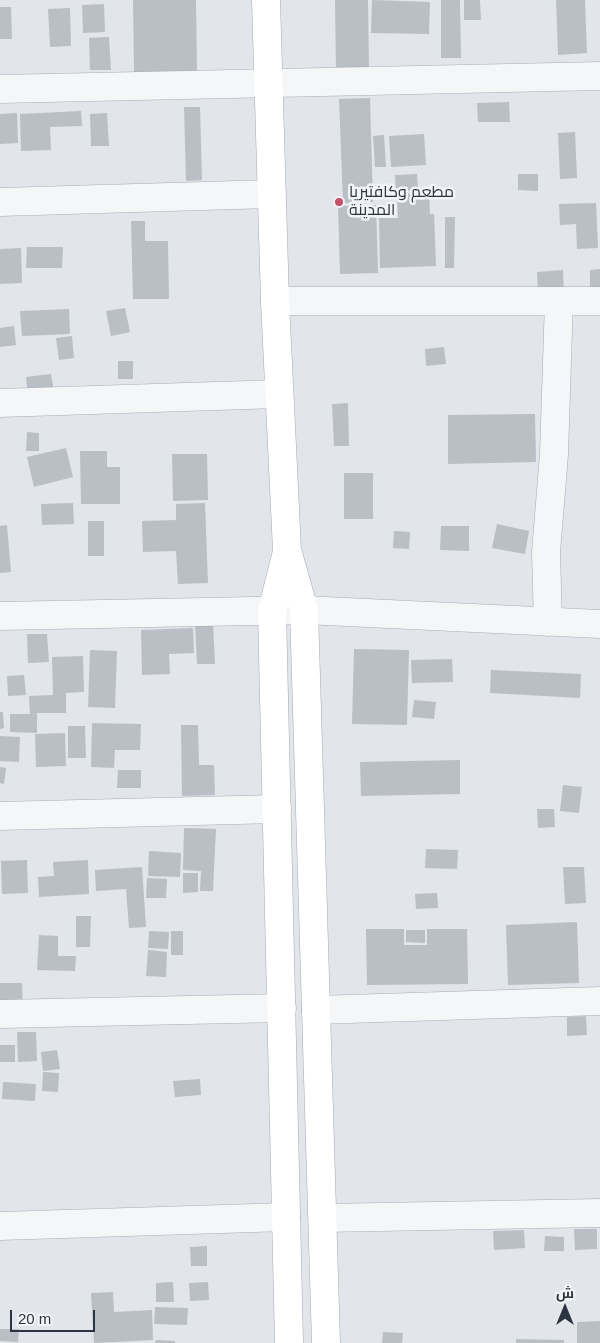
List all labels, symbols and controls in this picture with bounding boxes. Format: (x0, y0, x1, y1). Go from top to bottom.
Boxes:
place label: مطعم وكافتيريا المدينة (349, 183, 454, 221)
marker: مطعم وكافتيريا المدينة (333, 196, 345, 208)
north arrow (540, 1283, 590, 1333)
text: ش (556, 1285, 574, 1301)
scale bar (12, 1300, 98, 1332)
text: 20 m (18, 1310, 51, 1327)

